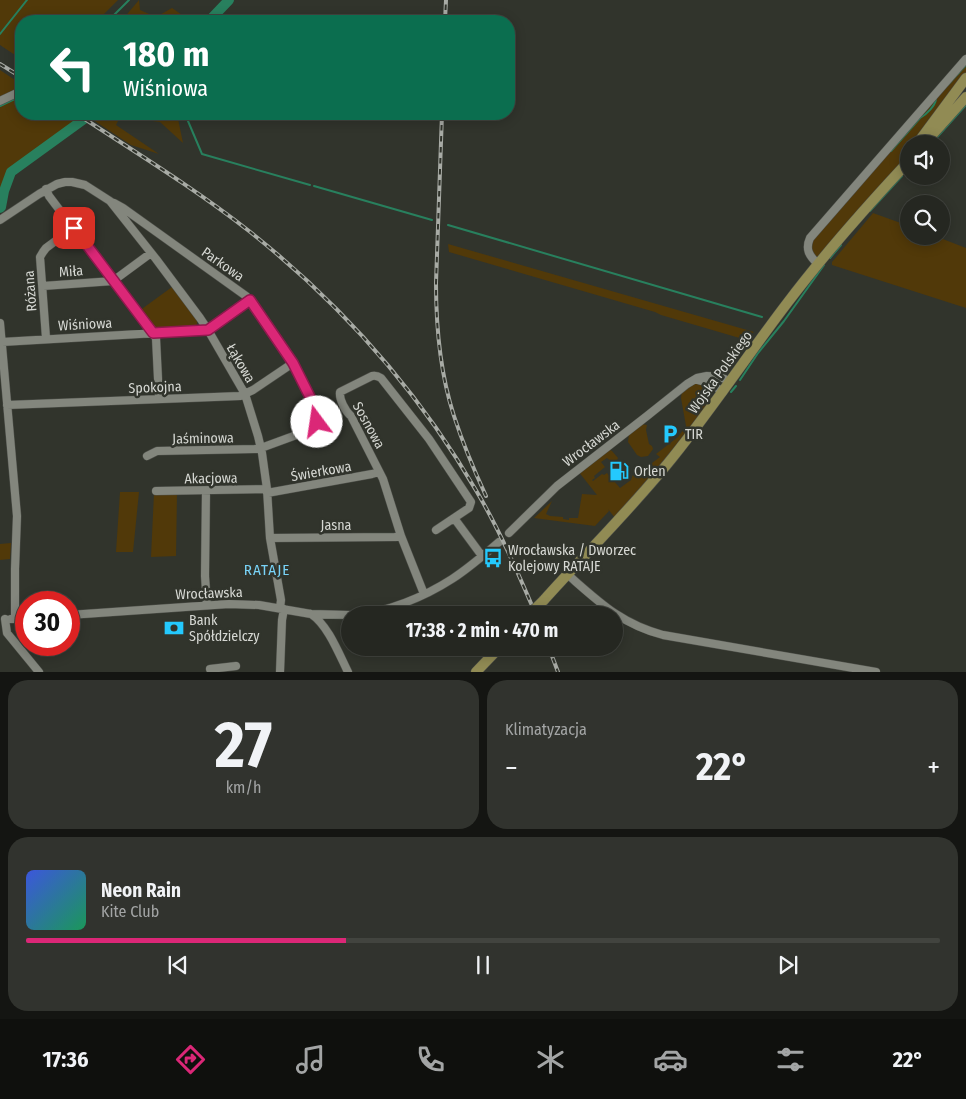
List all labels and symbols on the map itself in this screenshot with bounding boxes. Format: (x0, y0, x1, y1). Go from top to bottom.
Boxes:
pin (53, 207, 95, 249)
street label: Parkowa (198, 244, 247, 285)
street label: Miła (58, 262, 84, 281)
street label: Różana (21, 270, 40, 312)
street label: Wiśniowa (58, 315, 113, 334)
street label: Wojska Polskiego (685, 328, 756, 417)
street label: Łąkowa (222, 340, 259, 386)
street label: Spokojna (128, 378, 182, 397)
position arrow (290, 395, 342, 447)
street label: Sosnowa (349, 399, 388, 452)
street label: Wrocławska (559, 416, 623, 470)
parking icon: TIR (659, 423, 681, 445)
place label: TIR (685, 426, 703, 443)
street label: Jaśminowa (172, 429, 234, 448)
street label: Świerkowa (289, 457, 353, 485)
fuel station icon: Orlen (608, 460, 630, 482)
place label: Orlen (634, 463, 666, 480)
street label: Akacjowa (184, 470, 238, 487)
street label: Jasna (321, 517, 352, 534)
place label: Wrocławska / Dworzec Kolejowy RATAJE (508, 542, 636, 575)
bus stop icon: Wrocławska / Dworzec Kolejowy RATAJE (482, 547, 504, 569)
district label: RATAJE (244, 561, 290, 579)
street label: Wrocławska (175, 584, 243, 603)
speed limit sign: 30 (15, 591, 80, 656)
place label: Bank Spółdzielczy (189, 612, 260, 645)
bank icon: Bank Spółdzielczy (163, 617, 185, 639)

